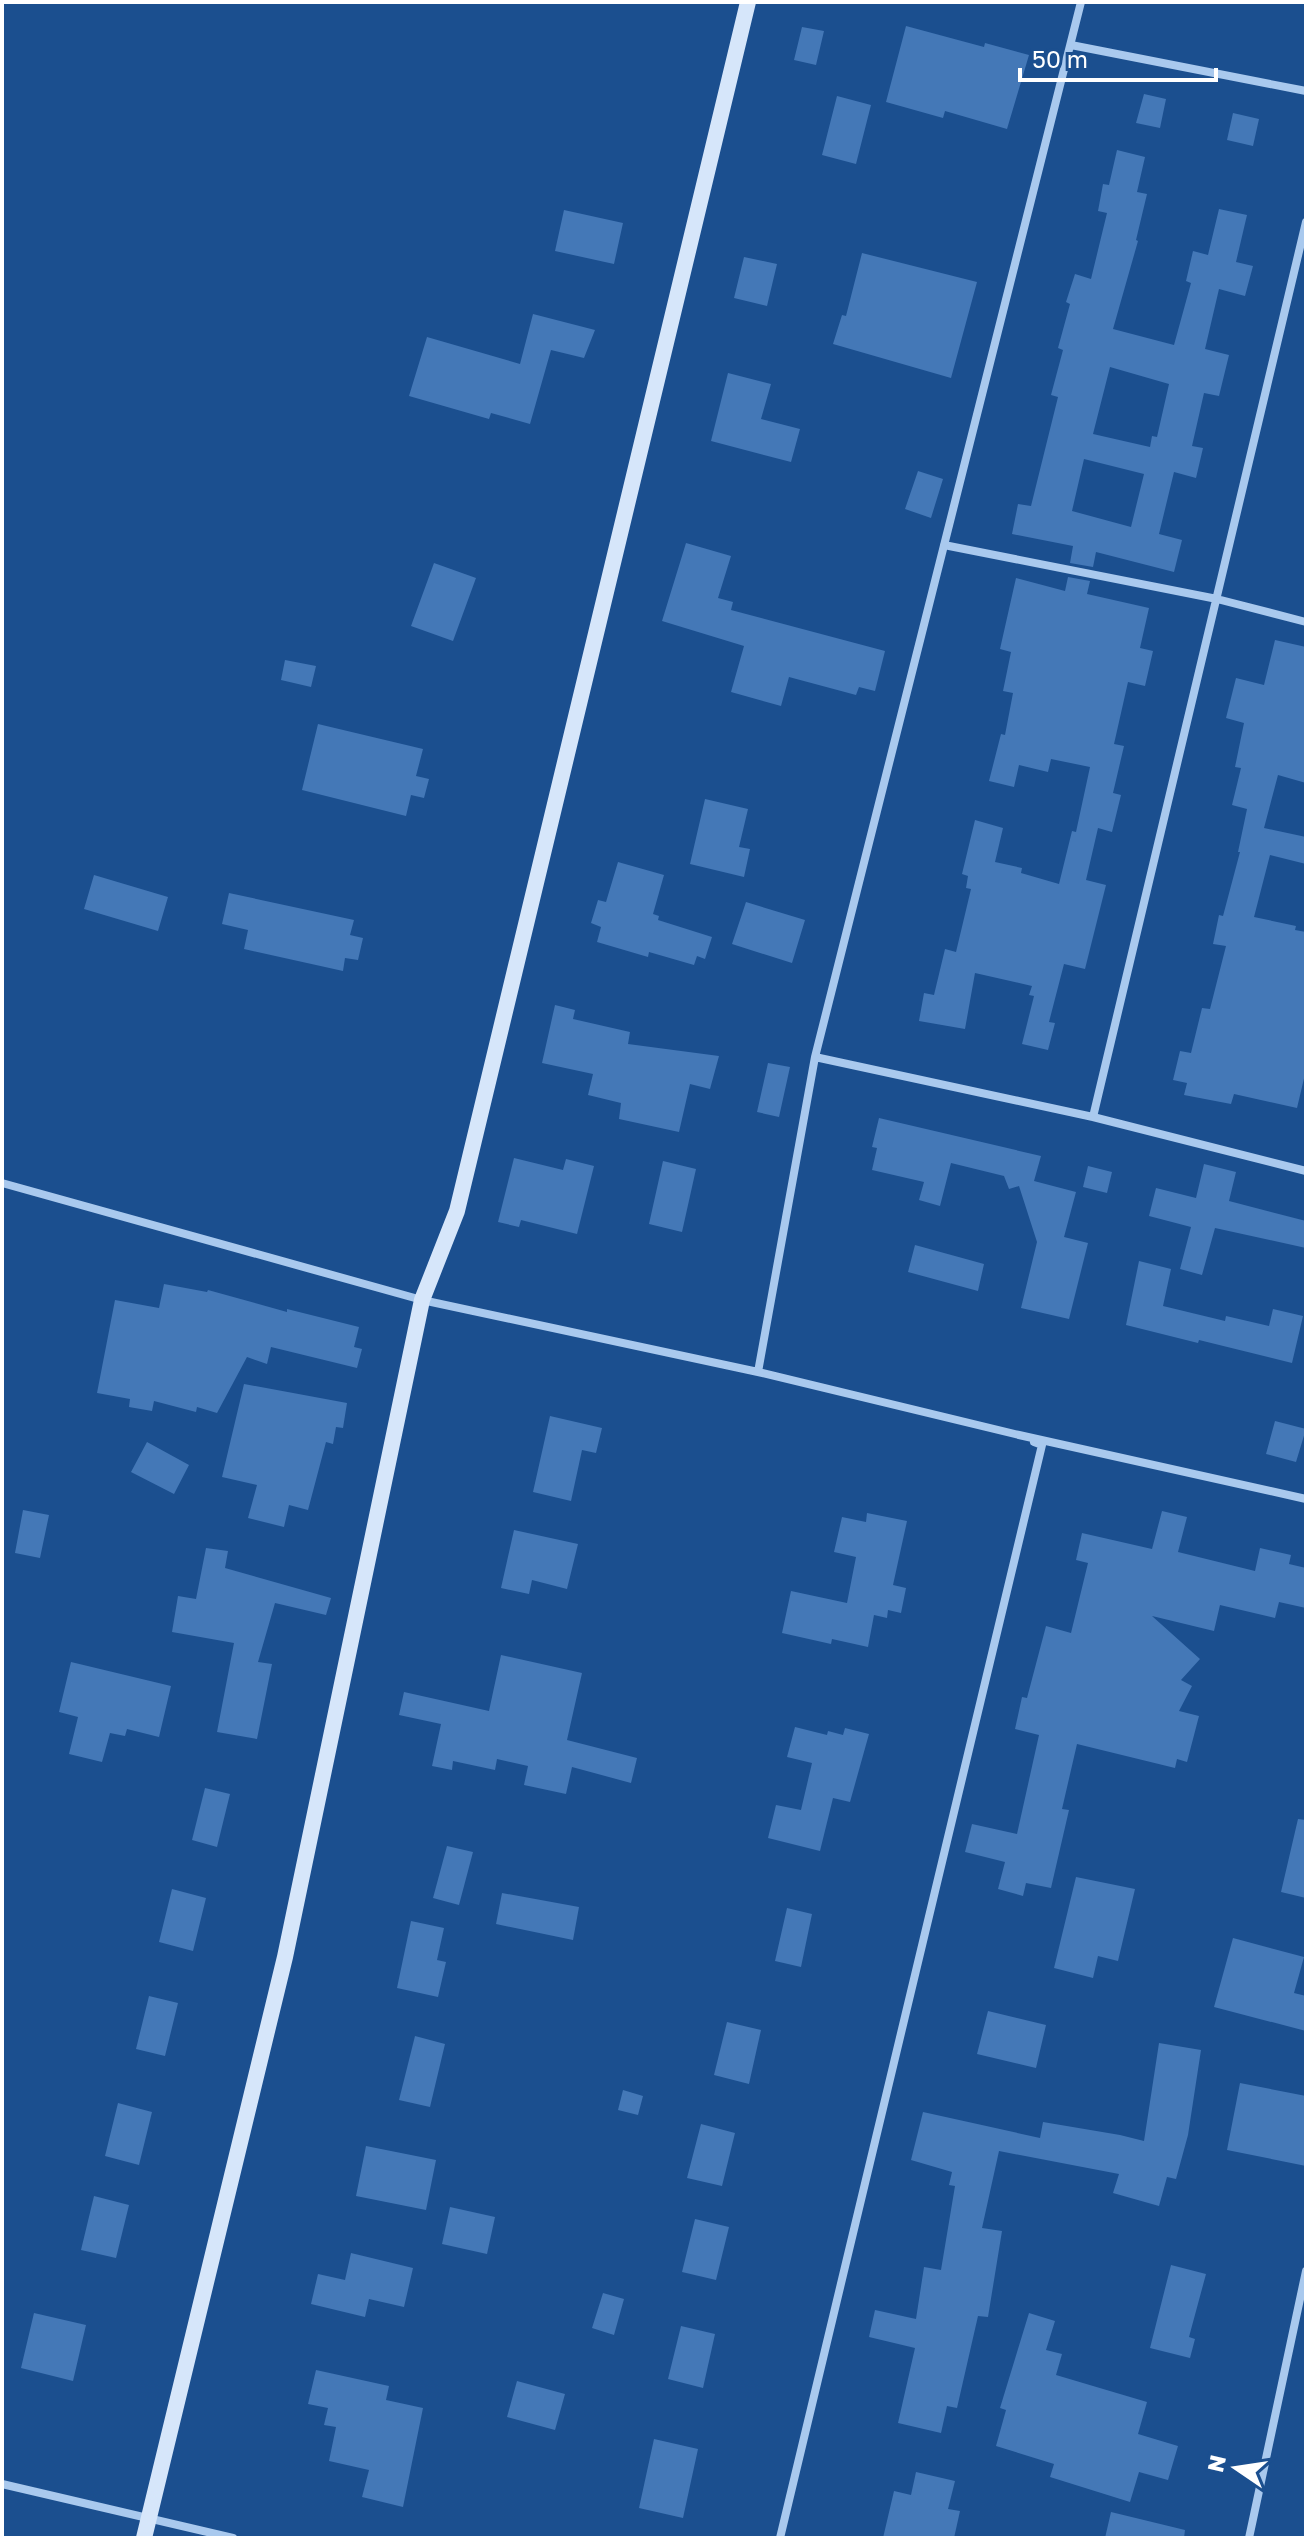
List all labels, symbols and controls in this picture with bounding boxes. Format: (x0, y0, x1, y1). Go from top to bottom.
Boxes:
scale bar (1020, 32, 1216, 82)
text: 50 m (1032, 44, 1088, 73)
north arrow (1196, 2428, 1276, 2508)
text: N (1201, 2452, 1231, 2475)

